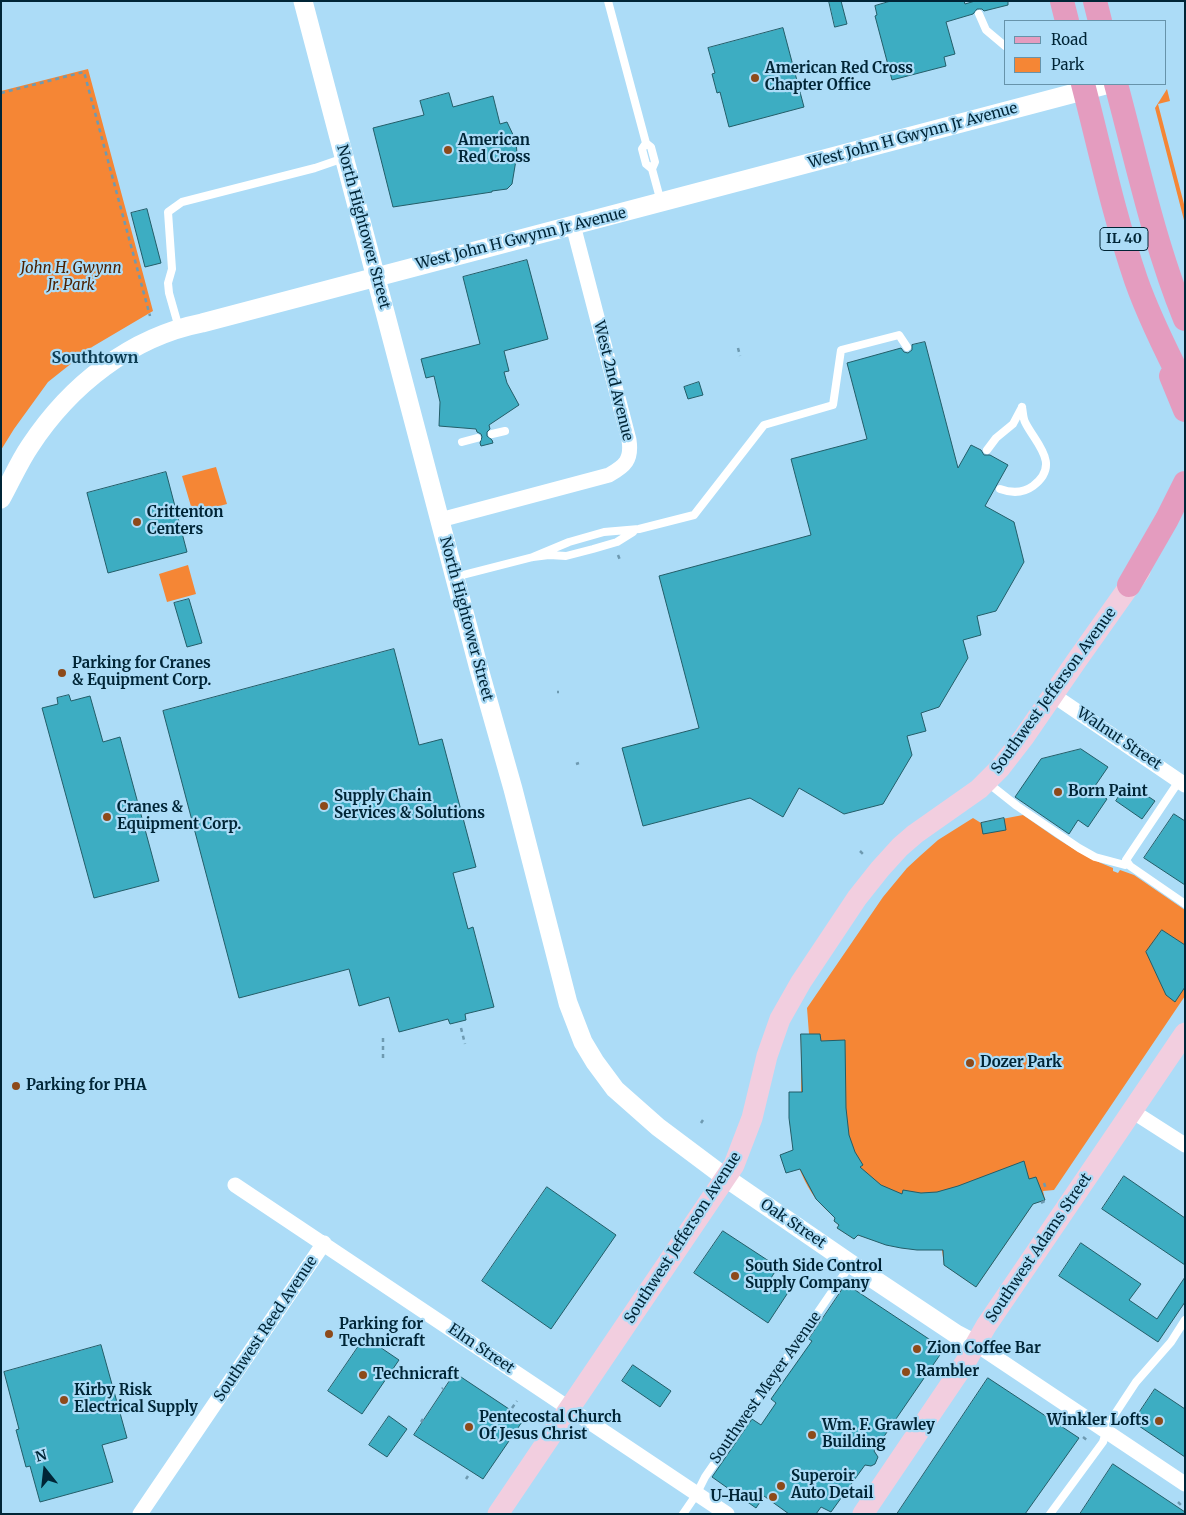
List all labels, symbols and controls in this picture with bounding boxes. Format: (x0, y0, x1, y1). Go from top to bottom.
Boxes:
legend (1004, 20, 1166, 85)
text: Road (1051, 30, 1087, 49)
text: Park (1051, 55, 1084, 74)
place label: American Red Cross Chapter Office (765, 60, 913, 95)
marker: American Red Cross Chapter Office (749, 72, 761, 84)
street label: West John H Gwynn Jr Avenue (806, 99, 1020, 173)
place label: American Red Cross (458, 132, 531, 167)
street label: North Hightower Street (332, 143, 394, 311)
marker: American Red Cross (442, 144, 454, 156)
street label: West John H Gwynn Jr Avenue (414, 204, 628, 274)
road number: IL 40 (1100, 228, 1148, 250)
park label: John H. Gwynn Jr. Park (21, 260, 121, 295)
street label: West 2nd Avenue (589, 319, 637, 443)
district label: Southtown (52, 348, 138, 368)
place label: Crittenton Centers (147, 504, 223, 539)
marker: Crittenton Centers (131, 516, 143, 528)
street label: North Hightower Street (435, 535, 497, 703)
street label: Southwest Jefferson Avenue (988, 604, 1120, 778)
place label: Parking for Cranes & Equipment Corp. (72, 655, 211, 690)
marker: Parking for Cranes & Equipment Corp. (56, 667, 68, 679)
street label: Walnut Street (1073, 704, 1165, 774)
place label: Born Paint (1068, 783, 1148, 801)
marker: Born Paint (1052, 786, 1064, 798)
place label: Supply Chain Services & Solutions (334, 788, 485, 823)
place label: Cranes & Equipment Corp. (117, 799, 241, 834)
marker: Supply Chain Services & Solutions (318, 800, 330, 812)
marker: Cranes & Equipment Corp. (101, 811, 113, 823)
place label: Dozer Park (980, 1054, 1062, 1072)
marker: Dozer Park (964, 1057, 976, 1069)
place label: Parking for PHA (26, 1077, 147, 1095)
marker: Parking for PHA (10, 1080, 22, 1092)
street label: Southwest Jefferson Avenue (621, 1149, 745, 1327)
street label: Southwest Adams Street (982, 1170, 1096, 1326)
street label: Oak Street (757, 1196, 829, 1252)
street label: Southwest Reed Avenue (211, 1253, 321, 1405)
place label: South Side Control Supply Company (745, 1258, 882, 1293)
marker: South Side Control Supply Company (729, 1270, 741, 1282)
street label: Southwest Meyer Avenue (707, 1308, 825, 1468)
place label: Parking for Technicraft (339, 1316, 425, 1351)
street label: Elm Street (445, 1320, 517, 1378)
marker: Parking for Technicraft (323, 1328, 335, 1340)
place label: Zion Coffee Bar (927, 1340, 1041, 1358)
marker: Zion Coffee Bar (911, 1343, 923, 1355)
place label: Rambler (916, 1363, 979, 1381)
place label: Technicraft (373, 1366, 459, 1384)
marker: Rambler (900, 1366, 912, 1378)
marker: Technicraft (357, 1369, 369, 1381)
place label: Kirby Risk Electrical Supply (74, 1382, 198, 1417)
marker: Kirby Risk Electrical Supply (58, 1394, 70, 1406)
place label: Pentecostal Church Of Jesus Christ (479, 1409, 621, 1444)
place label: Winkler Lofts (1047, 1412, 1149, 1430)
marker: Winkler Lofts (1153, 1415, 1165, 1427)
place label: Wm. F. Grawley Building (822, 1417, 935, 1452)
marker: Pentecostal Church Of Jesus Christ (463, 1421, 475, 1433)
marker: Wm. F. Grawley Building (806, 1429, 818, 1441)
north arrow (20, 1445, 70, 1495)
text: N (33, 1445, 49, 1466)
place label: Superoir Auto Detail (791, 1468, 873, 1503)
marker: Superoir Auto Detail (775, 1480, 787, 1492)
place label: U-Haul (711, 1488, 763, 1506)
marker: U-Haul (767, 1491, 779, 1503)

